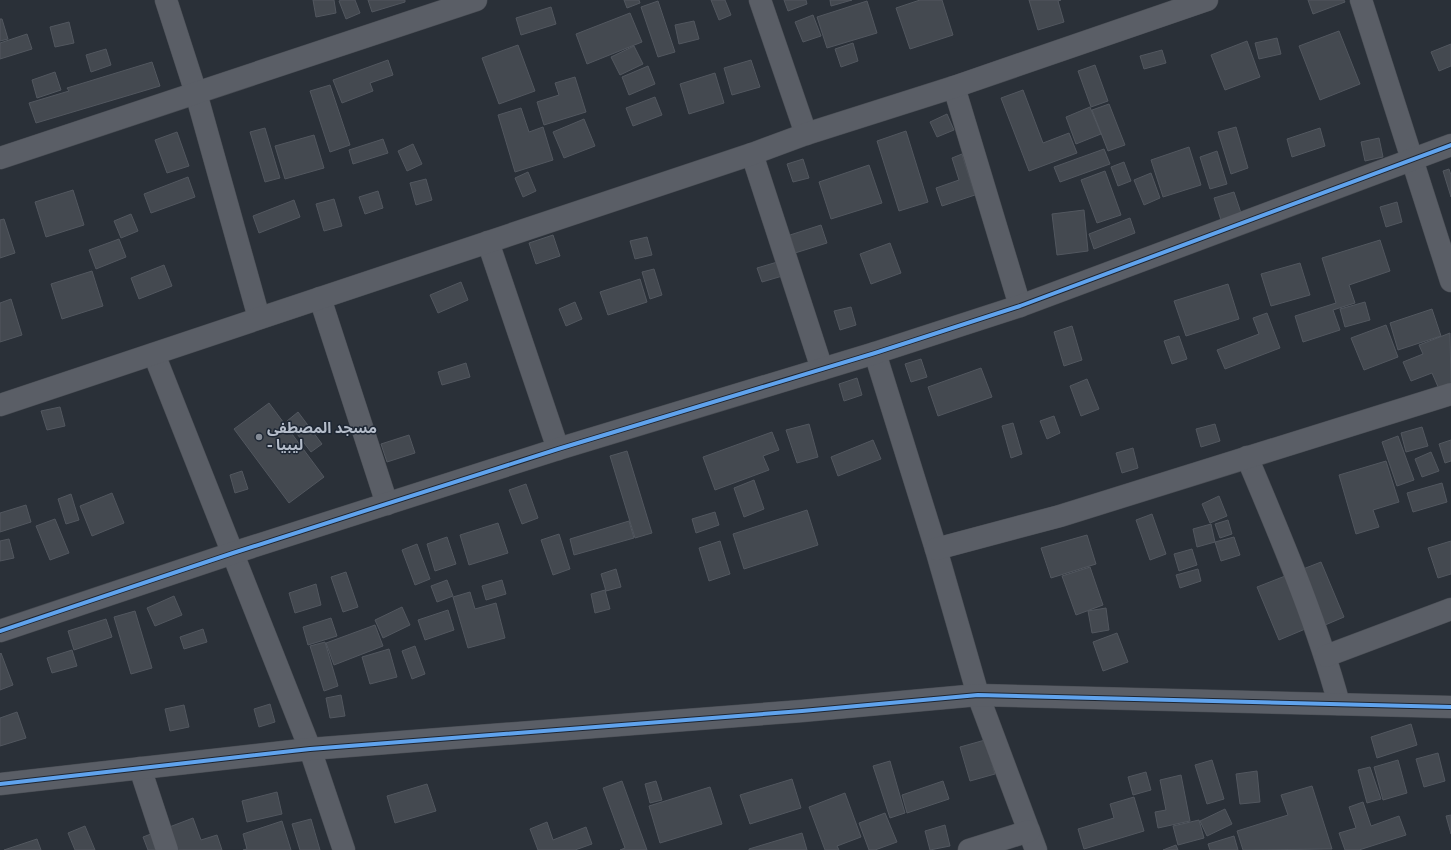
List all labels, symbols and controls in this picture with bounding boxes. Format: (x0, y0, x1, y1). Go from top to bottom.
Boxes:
place label: مسجد المصطفى - ليبيا (267, 419, 377, 454)
marker: مسجد المصطفى - ليبيا (254, 432, 264, 442)

